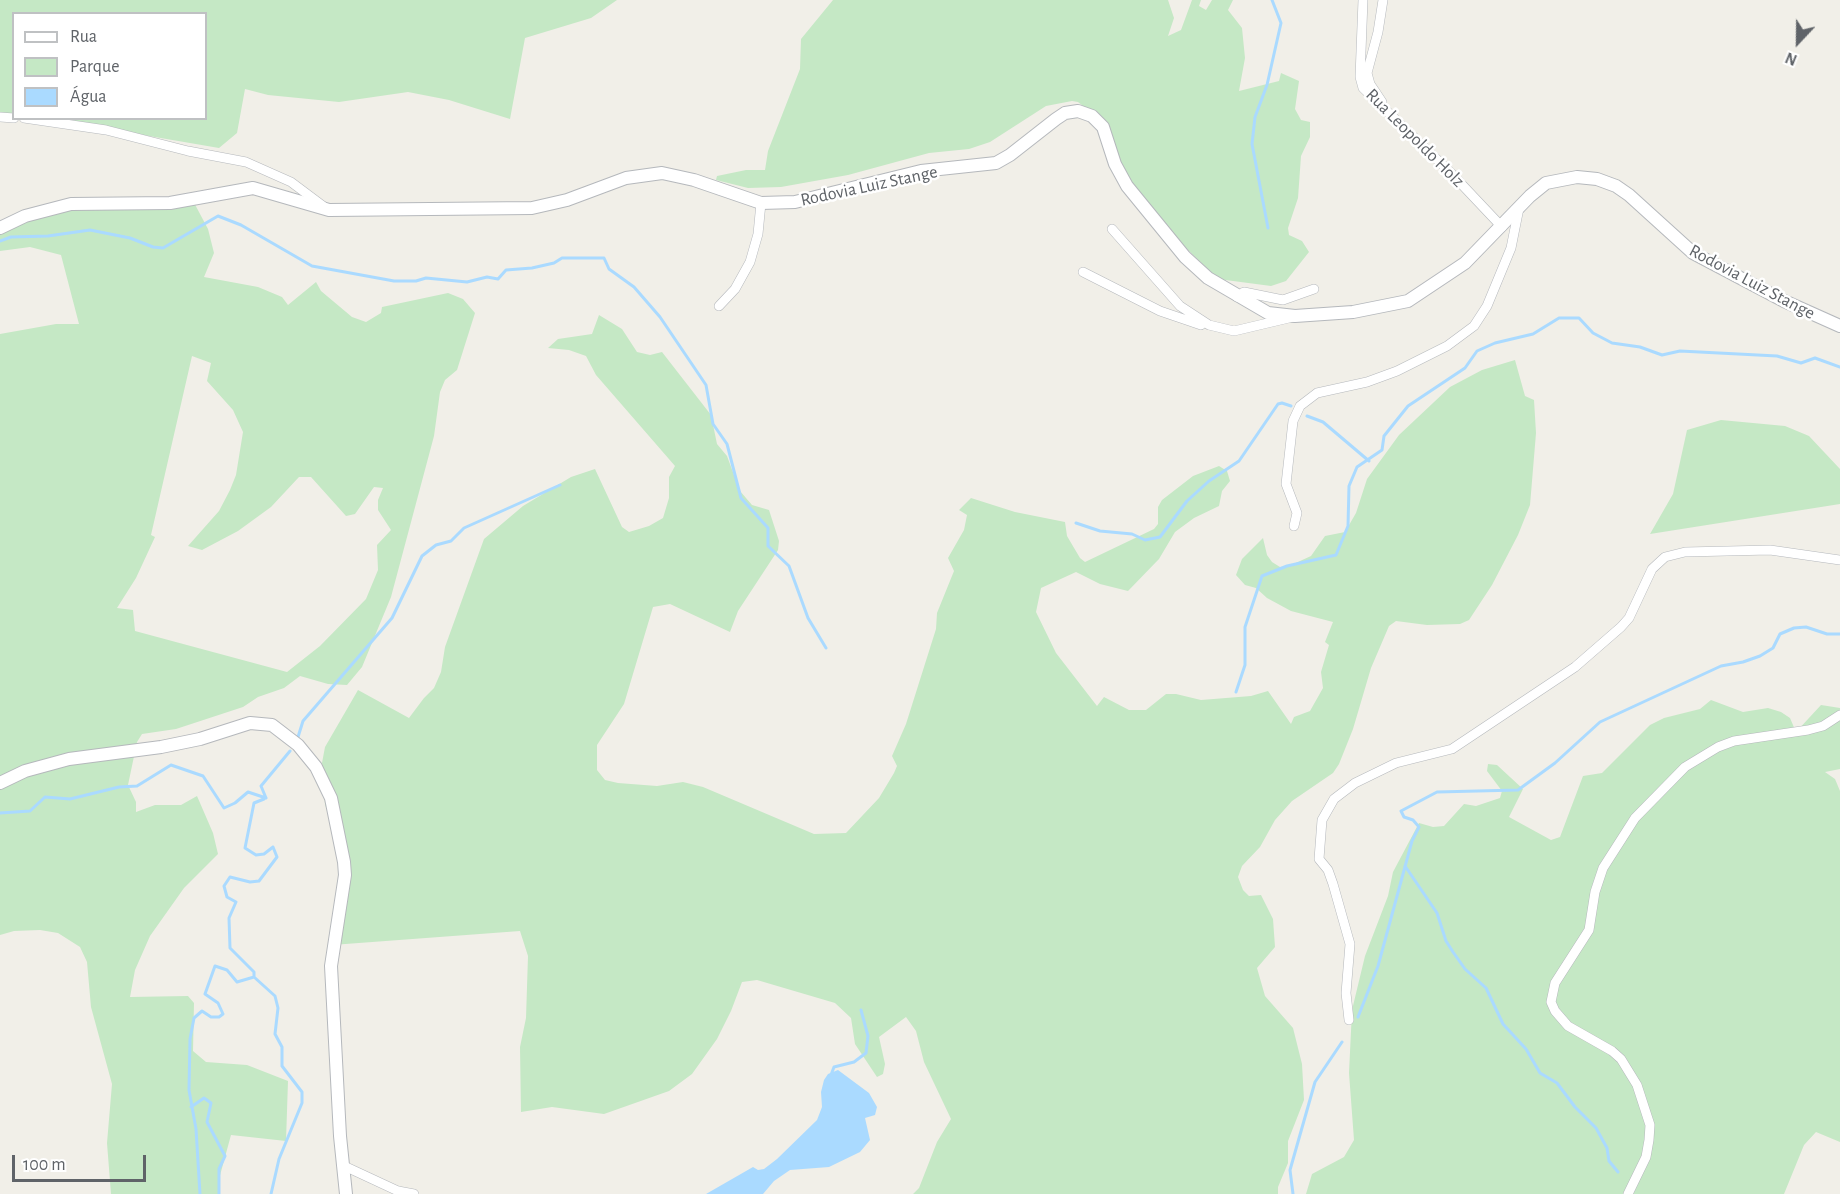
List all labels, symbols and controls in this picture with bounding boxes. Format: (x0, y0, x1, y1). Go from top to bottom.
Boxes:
legend (12, 12, 207, 120)
north arrow (1768, 12, 1828, 72)
text: Rua (70, 28, 97, 46)
text: N (1783, 49, 1799, 68)
text: Parque (70, 58, 119, 76)
street label: Rua Leopoldo Holz (1361, 84, 1469, 192)
text: Água (70, 88, 107, 106)
street label: Rodovia Luiz Stange (799, 161, 939, 211)
street label: Rodovia Luiz Stange (1685, 240, 1819, 324)
scale bar (15, 1143, 148, 1181)
text: 100 m (23, 1156, 66, 1174)

